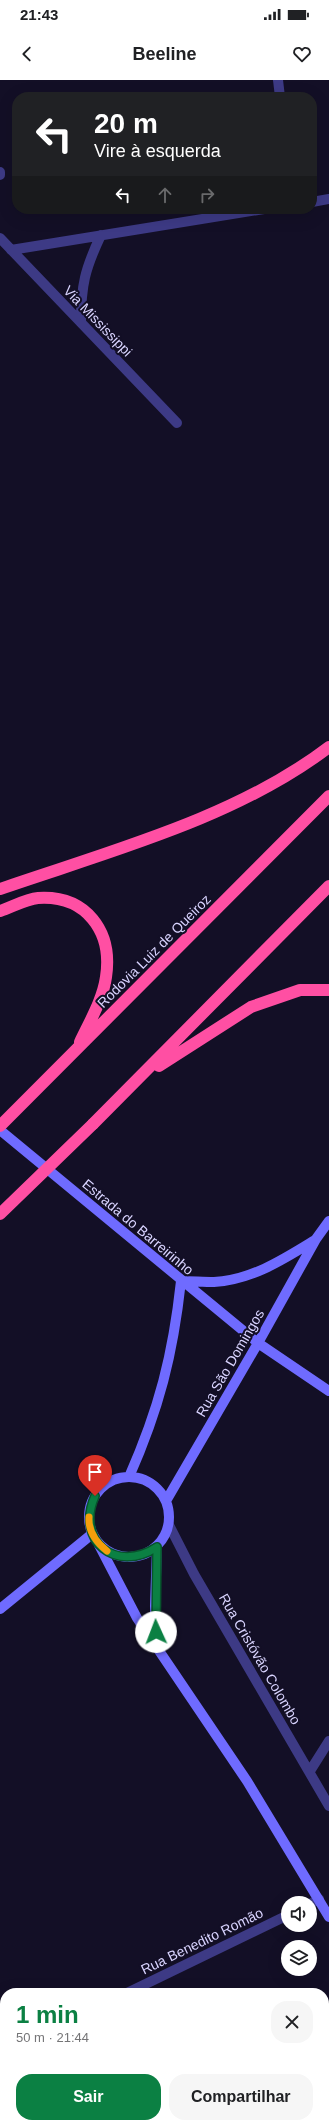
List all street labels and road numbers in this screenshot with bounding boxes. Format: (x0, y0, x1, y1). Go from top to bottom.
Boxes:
street label: Via Mississippi (60, 283, 136, 359)
street label: Rodovia Luiz de Queiroz (94, 891, 214, 1011)
street label: Estrada do Barreirinho (79, 1176, 197, 1278)
street label: Rua São Domingos (193, 1306, 267, 1420)
street label: Rua Cristóvão Colombo (216, 1591, 304, 1728)
street label: Rua Benedito Romão (138, 1904, 266, 1978)

